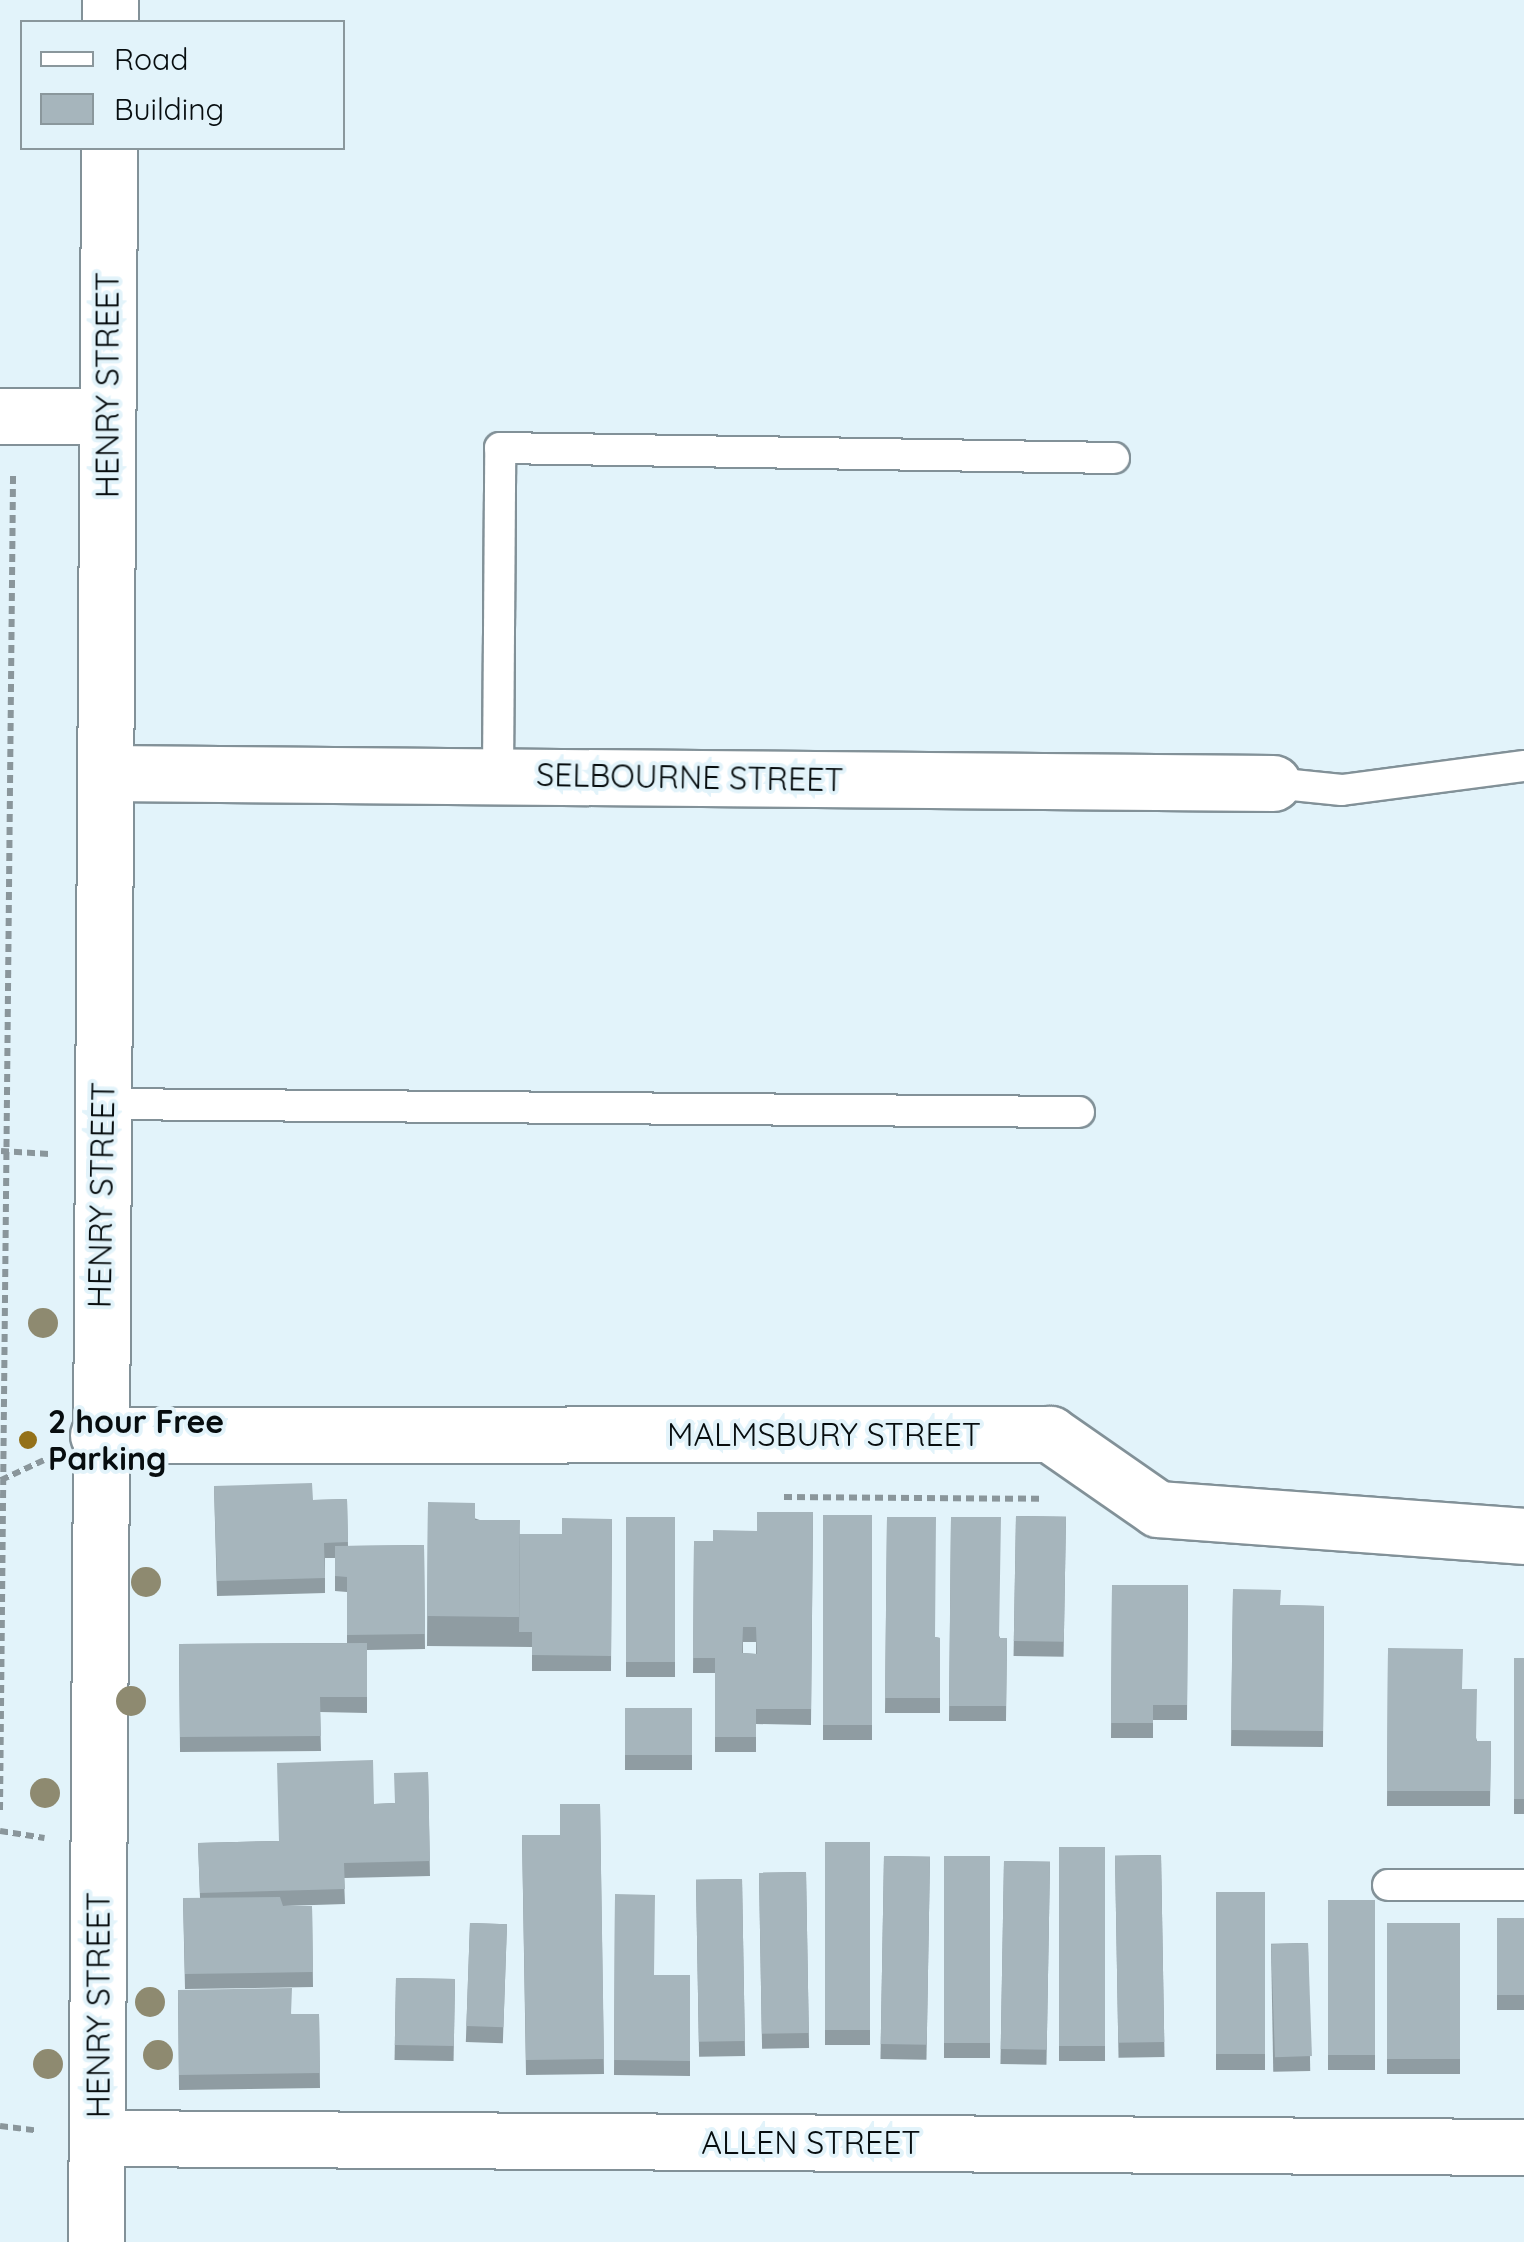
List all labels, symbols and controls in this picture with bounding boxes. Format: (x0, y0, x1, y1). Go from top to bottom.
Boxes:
legend (20, 20, 345, 150)
text: Road (114, 40, 188, 78)
text: Building (114, 90, 224, 128)
street label: HENRY STREET (88, 272, 126, 498)
street label: SELBOURNE STREET (536, 755, 844, 799)
street label: HENRY STREET (80, 1081, 122, 1309)
place label: 2 hour Free Parking (48, 1403, 224, 1478)
street label: MALMSBURY STREET (667, 1415, 981, 1453)
marker: 2 hour Free Parking (17, 1429, 39, 1451)
street label: HENRY STREET (79, 1892, 117, 2118)
street label: ALLEN STREET (701, 2123, 921, 2161)

